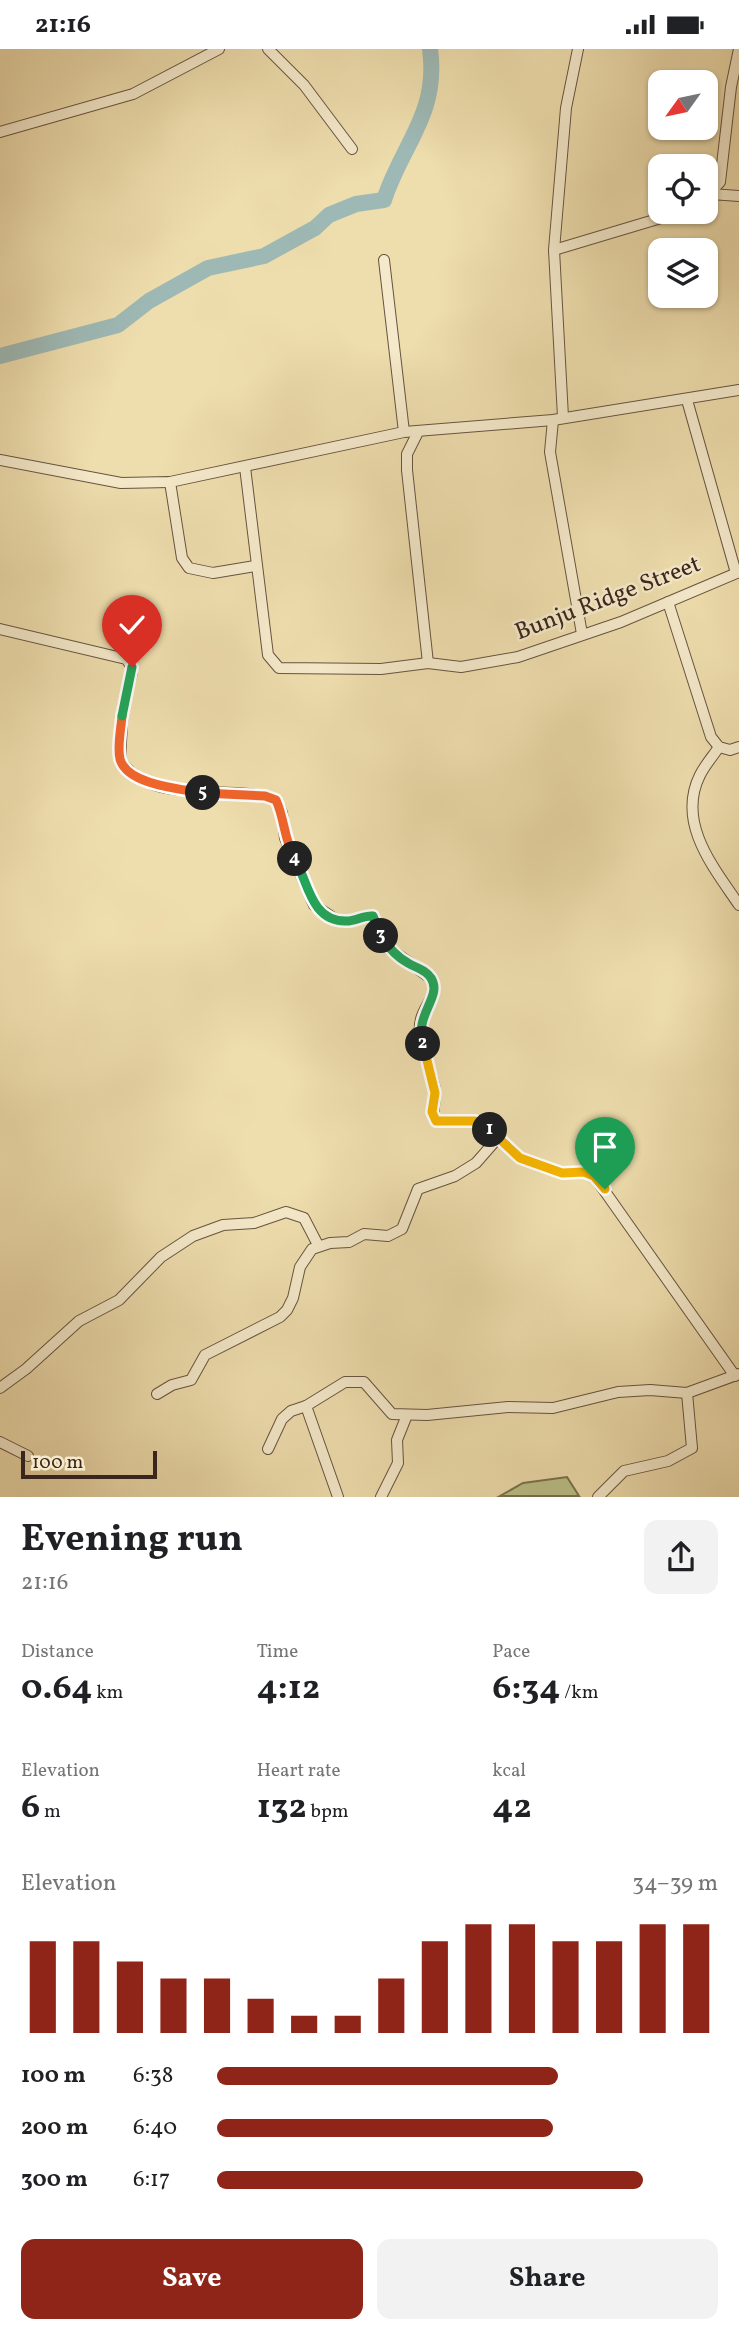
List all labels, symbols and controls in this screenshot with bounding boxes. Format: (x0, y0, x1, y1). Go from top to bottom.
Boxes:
text: 21:16 (35, 7, 91, 43)
north arrow (648, 70, 718, 140)
map controls (648, 70, 718, 308)
button: locate (648, 154, 718, 224)
button: layers (648, 238, 718, 308)
street label: Bunju Ridge Street (510, 548, 706, 650)
pin (102, 595, 162, 667)
icon: check (113, 606, 151, 644)
pin: 5 (186, 775, 220, 811)
text: 5 (198, 779, 207, 805)
pin: 4 (278, 841, 312, 877)
text: 4 (289, 845, 300, 871)
pin: 3 (364, 919, 398, 953)
text: 3 (376, 922, 385, 948)
pin: 2 (406, 1027, 440, 1061)
text: 2 (418, 1030, 427, 1056)
pin: 1 (472, 1113, 508, 1147)
text: 1 (486, 1116, 493, 1142)
pin (575, 1117, 635, 1189)
icon: arrive (586, 1128, 624, 1166)
scale bar (21, 1447, 158, 1479)
text: 100 m (32, 1450, 83, 1476)
text: Evening run (21, 1514, 243, 1567)
button: share (644, 1520, 718, 1594)
text: 21:16 (21, 1567, 68, 1599)
text: Distance (21, 1639, 94, 1665)
text: Time (257, 1639, 298, 1665)
text: Pace (492, 1639, 530, 1665)
text: 0.64 (21, 1665, 92, 1713)
text: 4:12 (257, 1665, 320, 1713)
text: 6:34 (492, 1665, 561, 1713)
text: km (92, 1680, 123, 1706)
text: /km (561, 1680, 598, 1706)
text: Elevation (21, 1758, 100, 1784)
text: Heart rate (257, 1758, 341, 1784)
text: kcal (492, 1758, 526, 1784)
text: 6 (21, 1784, 40, 1832)
text: 132 (257, 1784, 307, 1832)
text: 42 (492, 1784, 532, 1832)
text: m (40, 1799, 61, 1825)
text: bpm (307, 1799, 349, 1825)
text: Elevation (21, 1868, 117, 1900)
text: 34–39 m (632, 1868, 718, 1900)
text: 100 m (21, 2060, 86, 2092)
text: 6:38 (133, 2060, 174, 2092)
text: 200 m (21, 2112, 88, 2144)
text: 6:40 (133, 2112, 177, 2144)
text: 300 m (21, 2164, 88, 2196)
text: 6:17 (133, 2164, 170, 2196)
button: Save (21, 2239, 363, 2319)
button: Share (377, 2239, 718, 2319)

